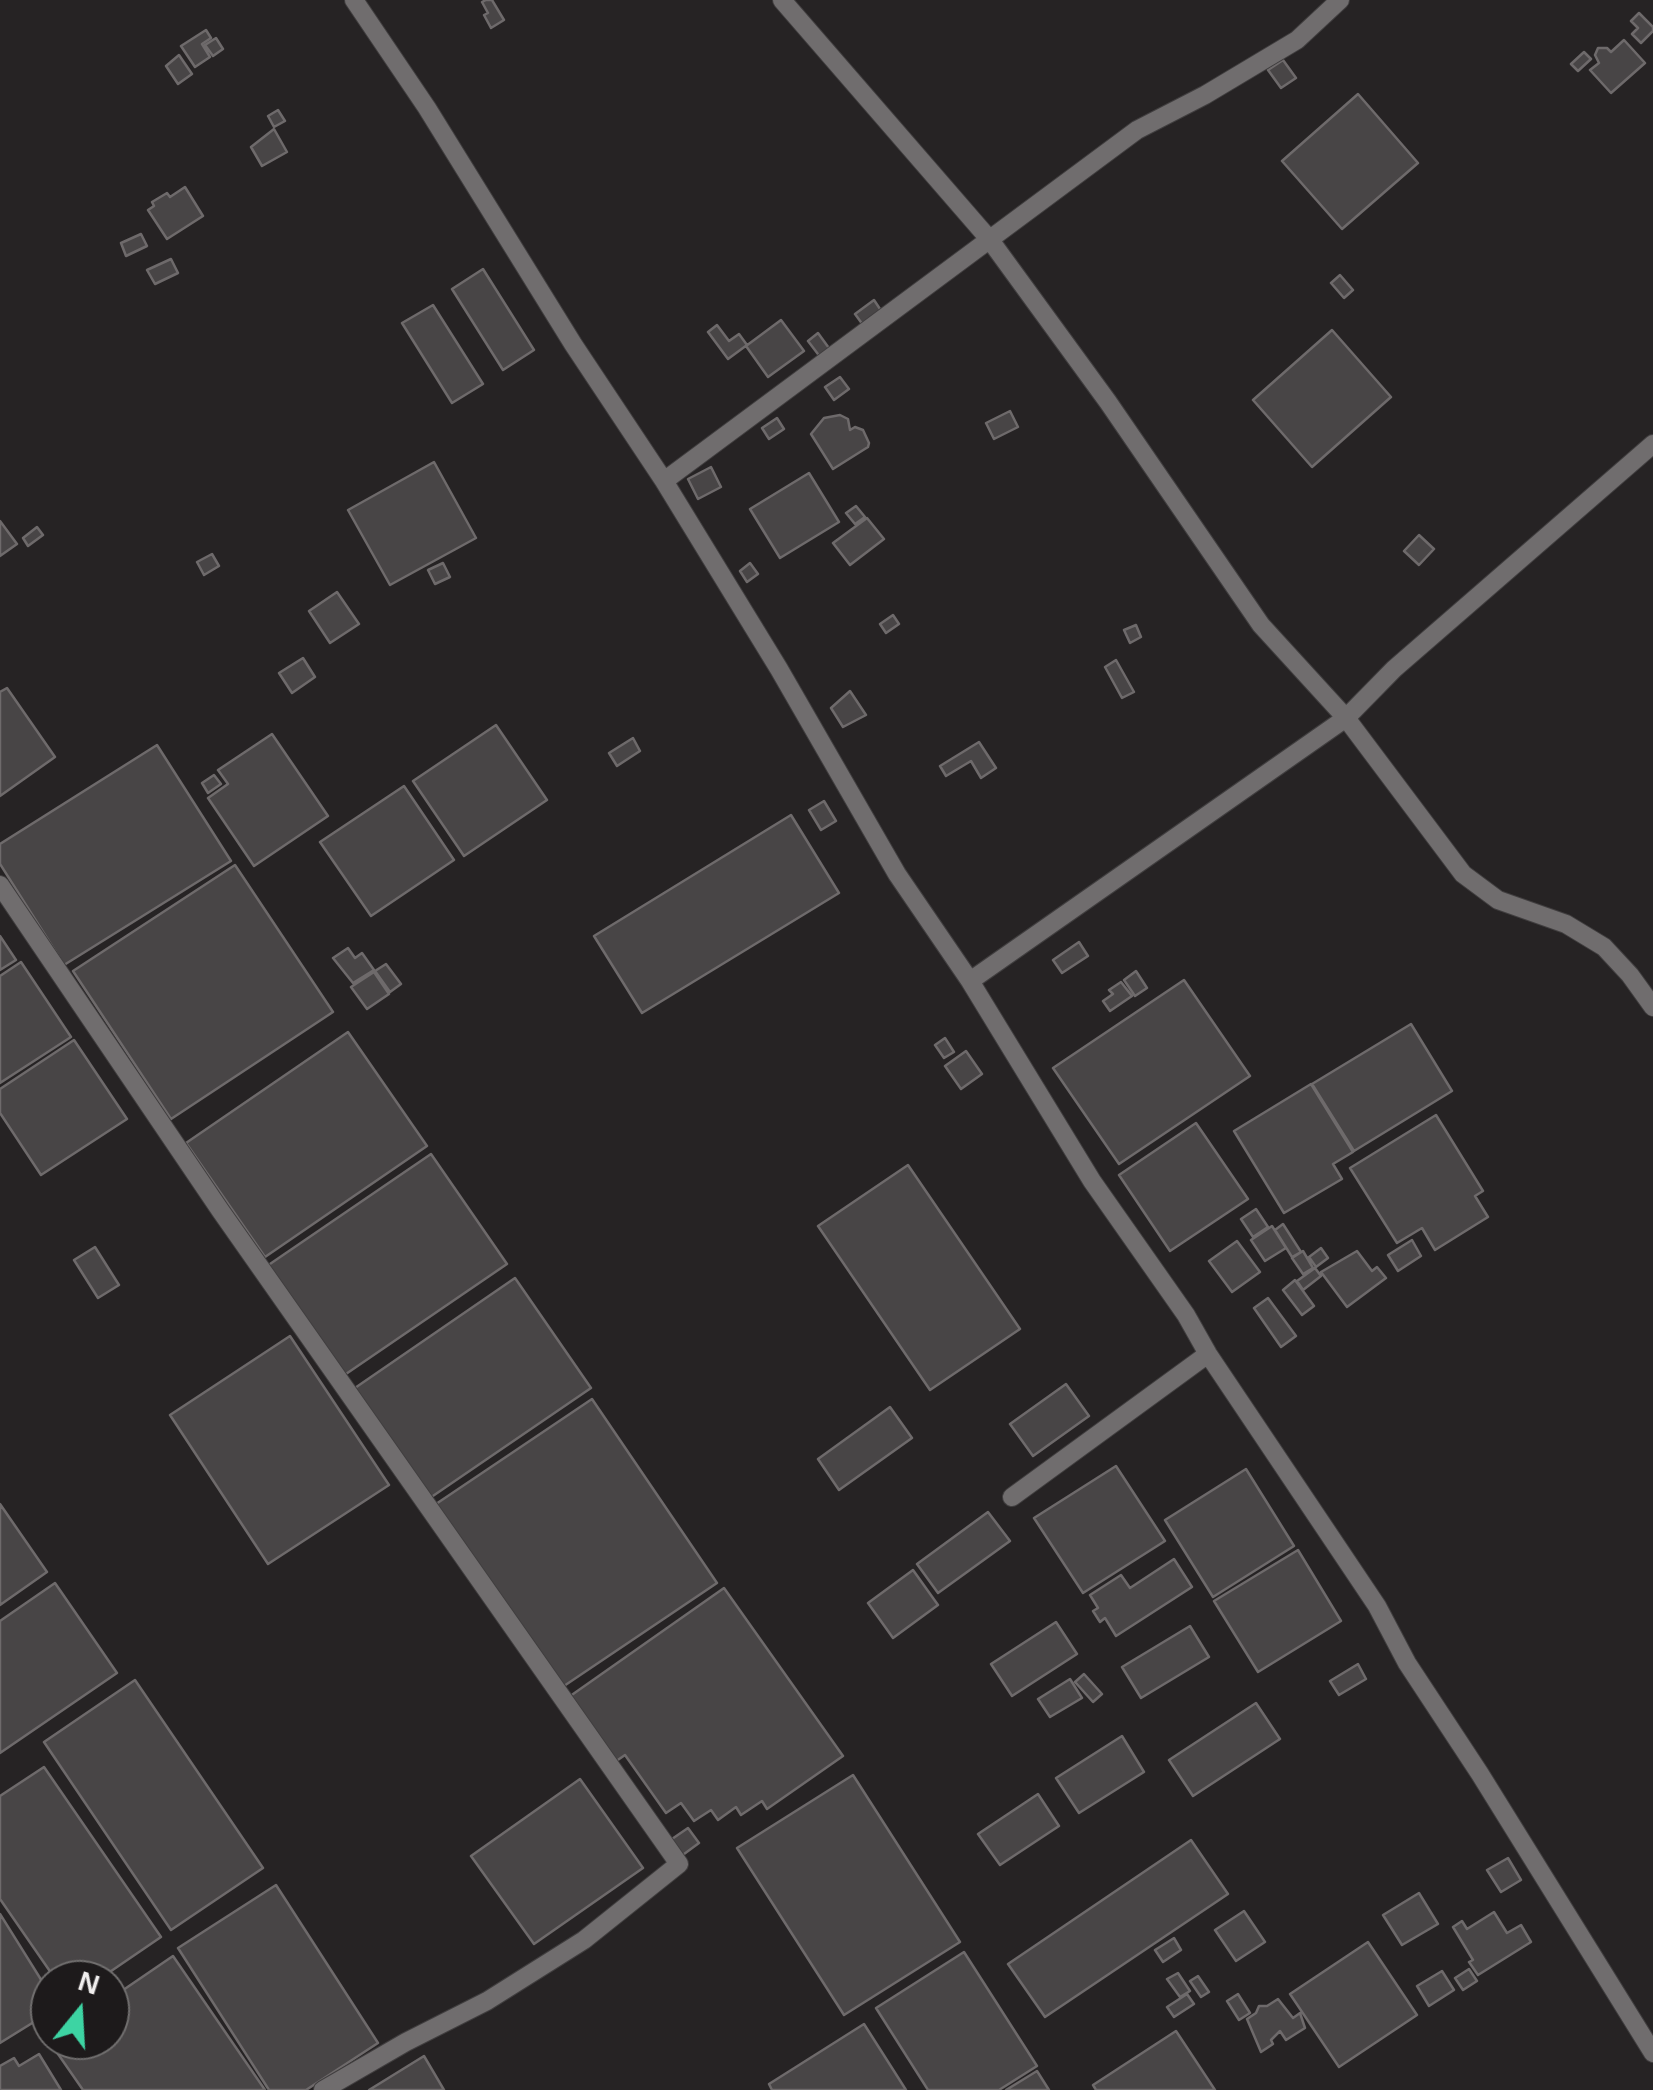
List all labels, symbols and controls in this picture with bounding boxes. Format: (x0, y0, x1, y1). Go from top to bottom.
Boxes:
north arrow (30, 1960, 130, 2060)
text: N (74, 1965, 103, 2001)

